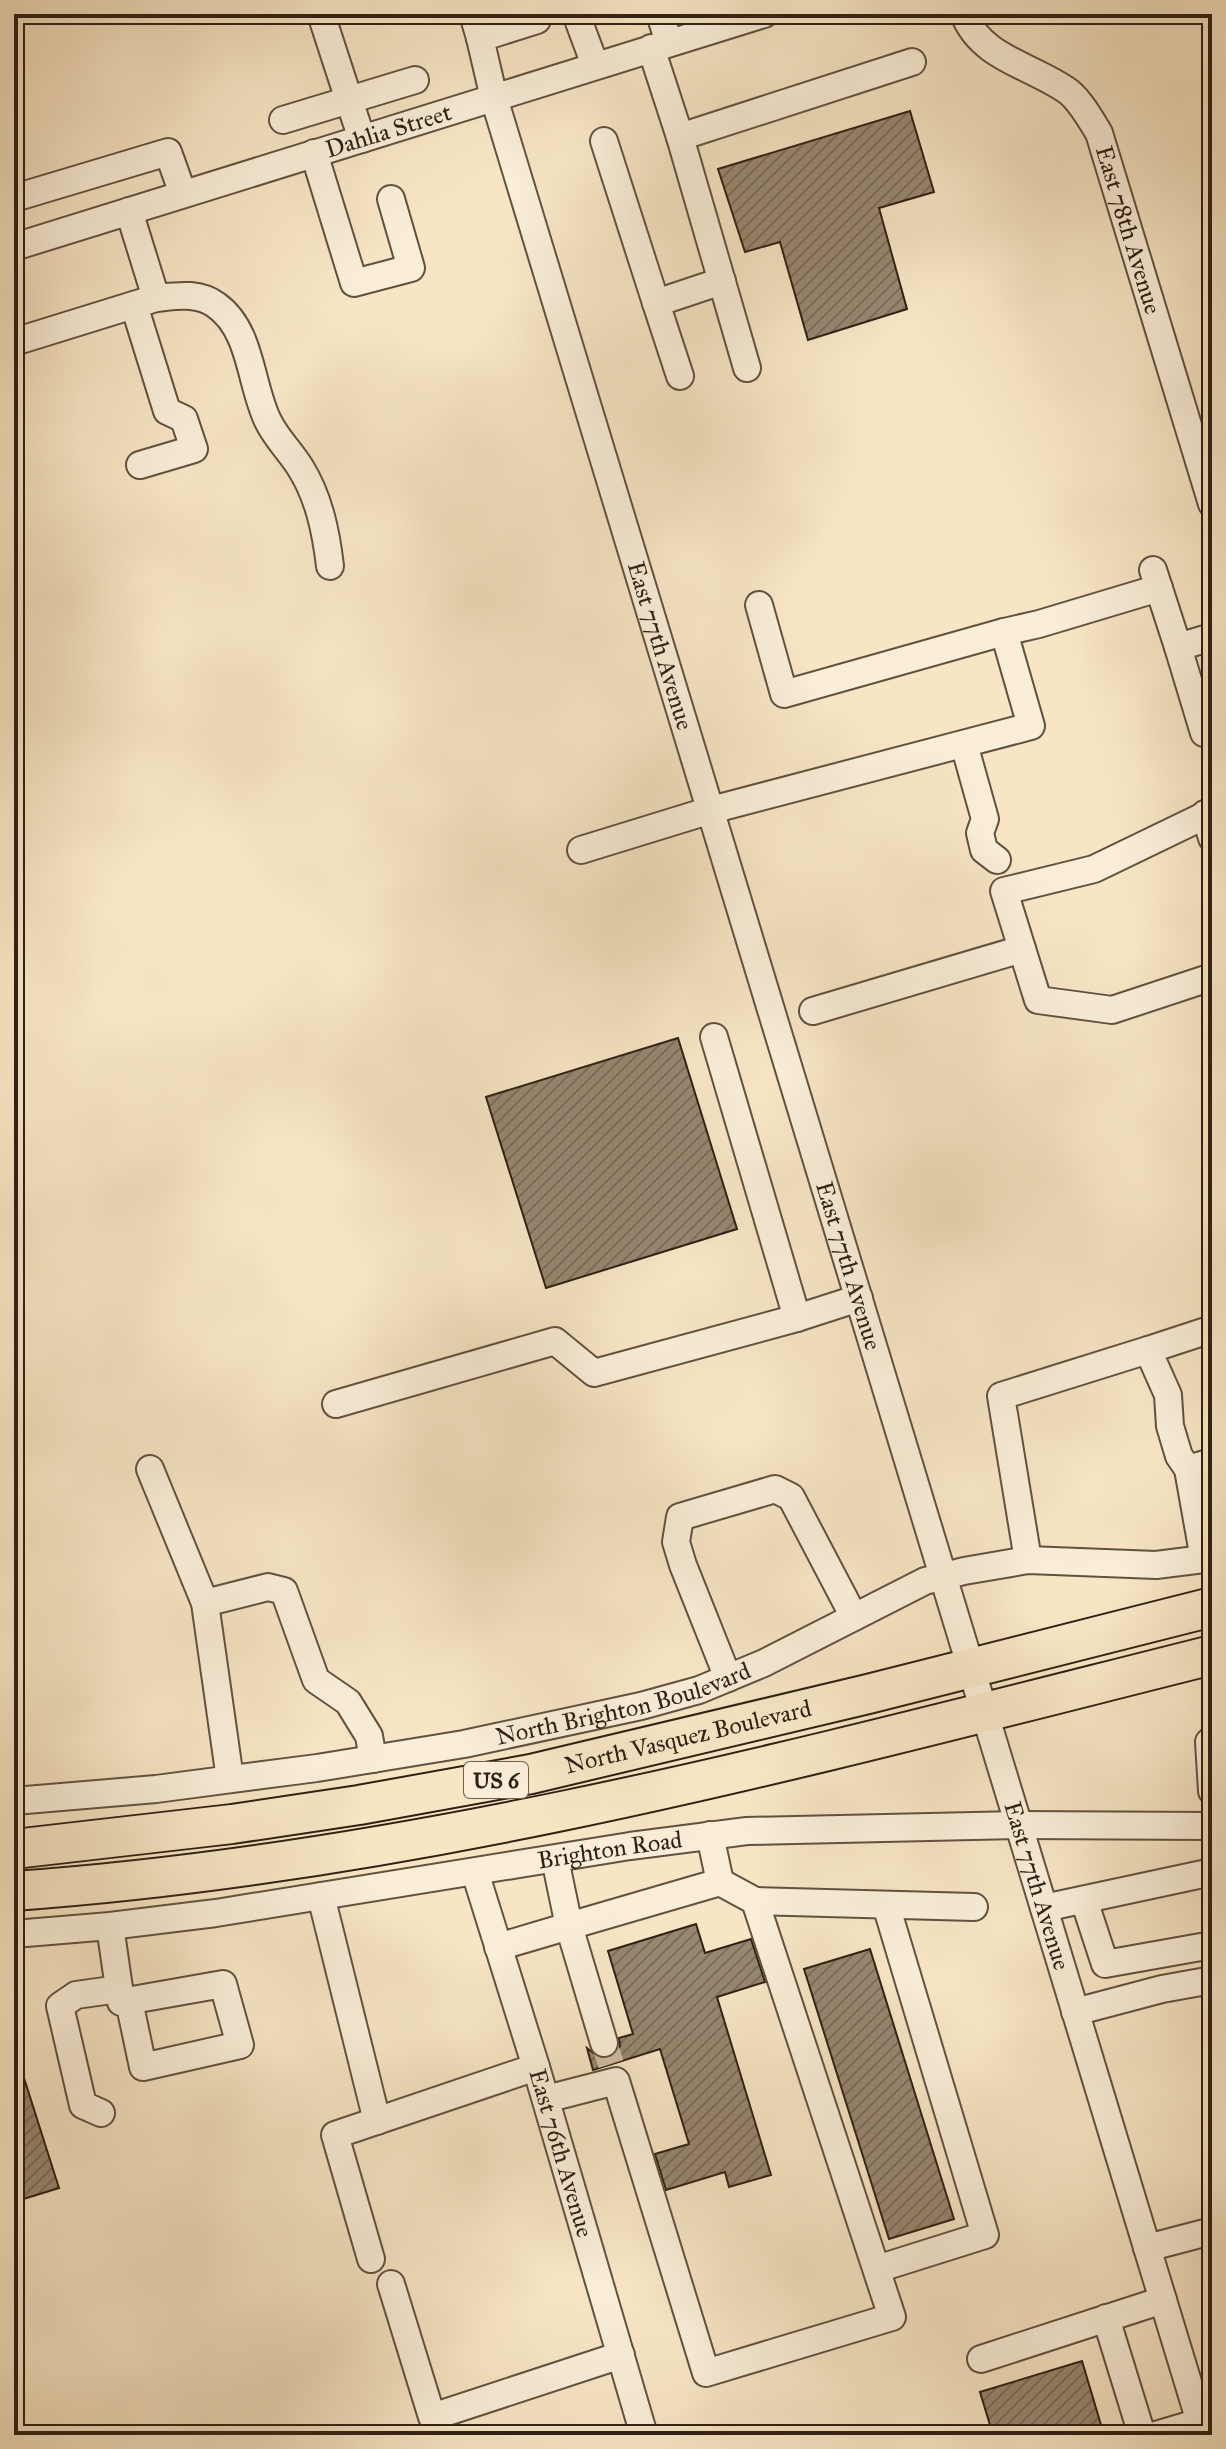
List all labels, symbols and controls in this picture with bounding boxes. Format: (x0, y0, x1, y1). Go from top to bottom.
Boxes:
street label: Dahlia Street (322, 97, 456, 164)
street label: East 78th Avenue (1089, 142, 1168, 318)
street label: East 77th Avenue (621, 558, 700, 734)
street label: East 77th Avenue (809, 1178, 888, 1354)
street label: North Brighton Boulevard (493, 1655, 755, 1752)
street label: North Vasquez Boulevard (562, 1693, 814, 1780)
road number: US 6 (464, 1762, 528, 1798)
street label: East 77th Avenue (997, 1798, 1077, 1974)
street label: Brighton Road (535, 1824, 684, 1876)
street label: East 76th Avenue (522, 2065, 600, 2241)

